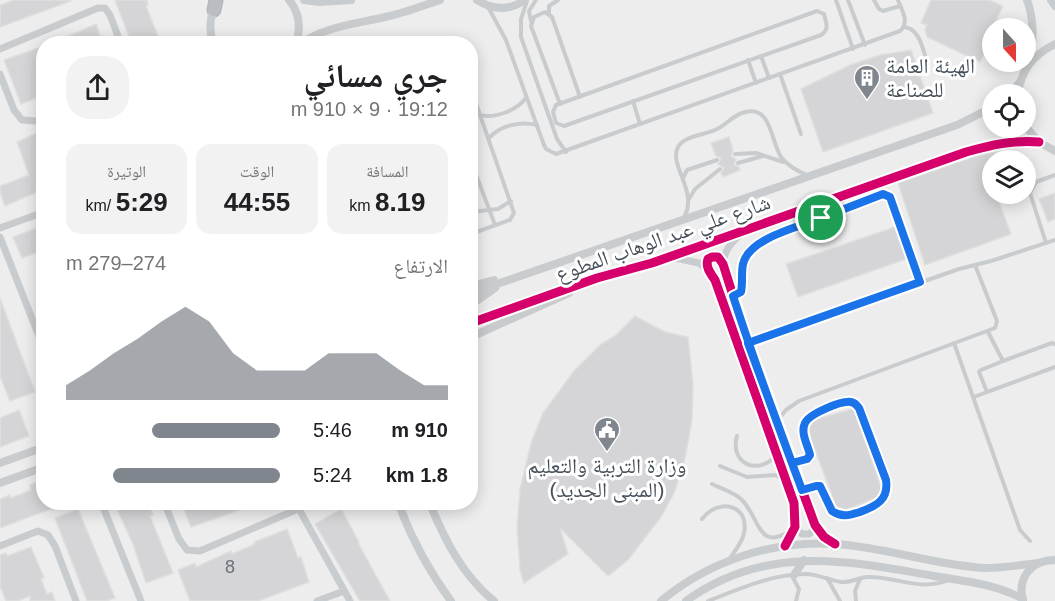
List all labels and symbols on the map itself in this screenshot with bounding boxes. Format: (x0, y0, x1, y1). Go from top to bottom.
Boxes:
north arrow (982, 18, 1036, 72)
place label: الهيئة العامة للصناعة (886, 54, 975, 101)
building icon: الهيئة العامة للصناعة (852, 63, 882, 101)
street label: شارع علي عبد الوهاب المطوع (553, 190, 775, 290)
pin (795, 192, 846, 243)
public building icon: وزارة التربية والتعليم (المبنى الجديد) (592, 415, 622, 453)
place label: وزارة التربية والتعليم (المبنى الجديد) (528, 454, 686, 503)
house number: 8 (225, 557, 235, 577)

